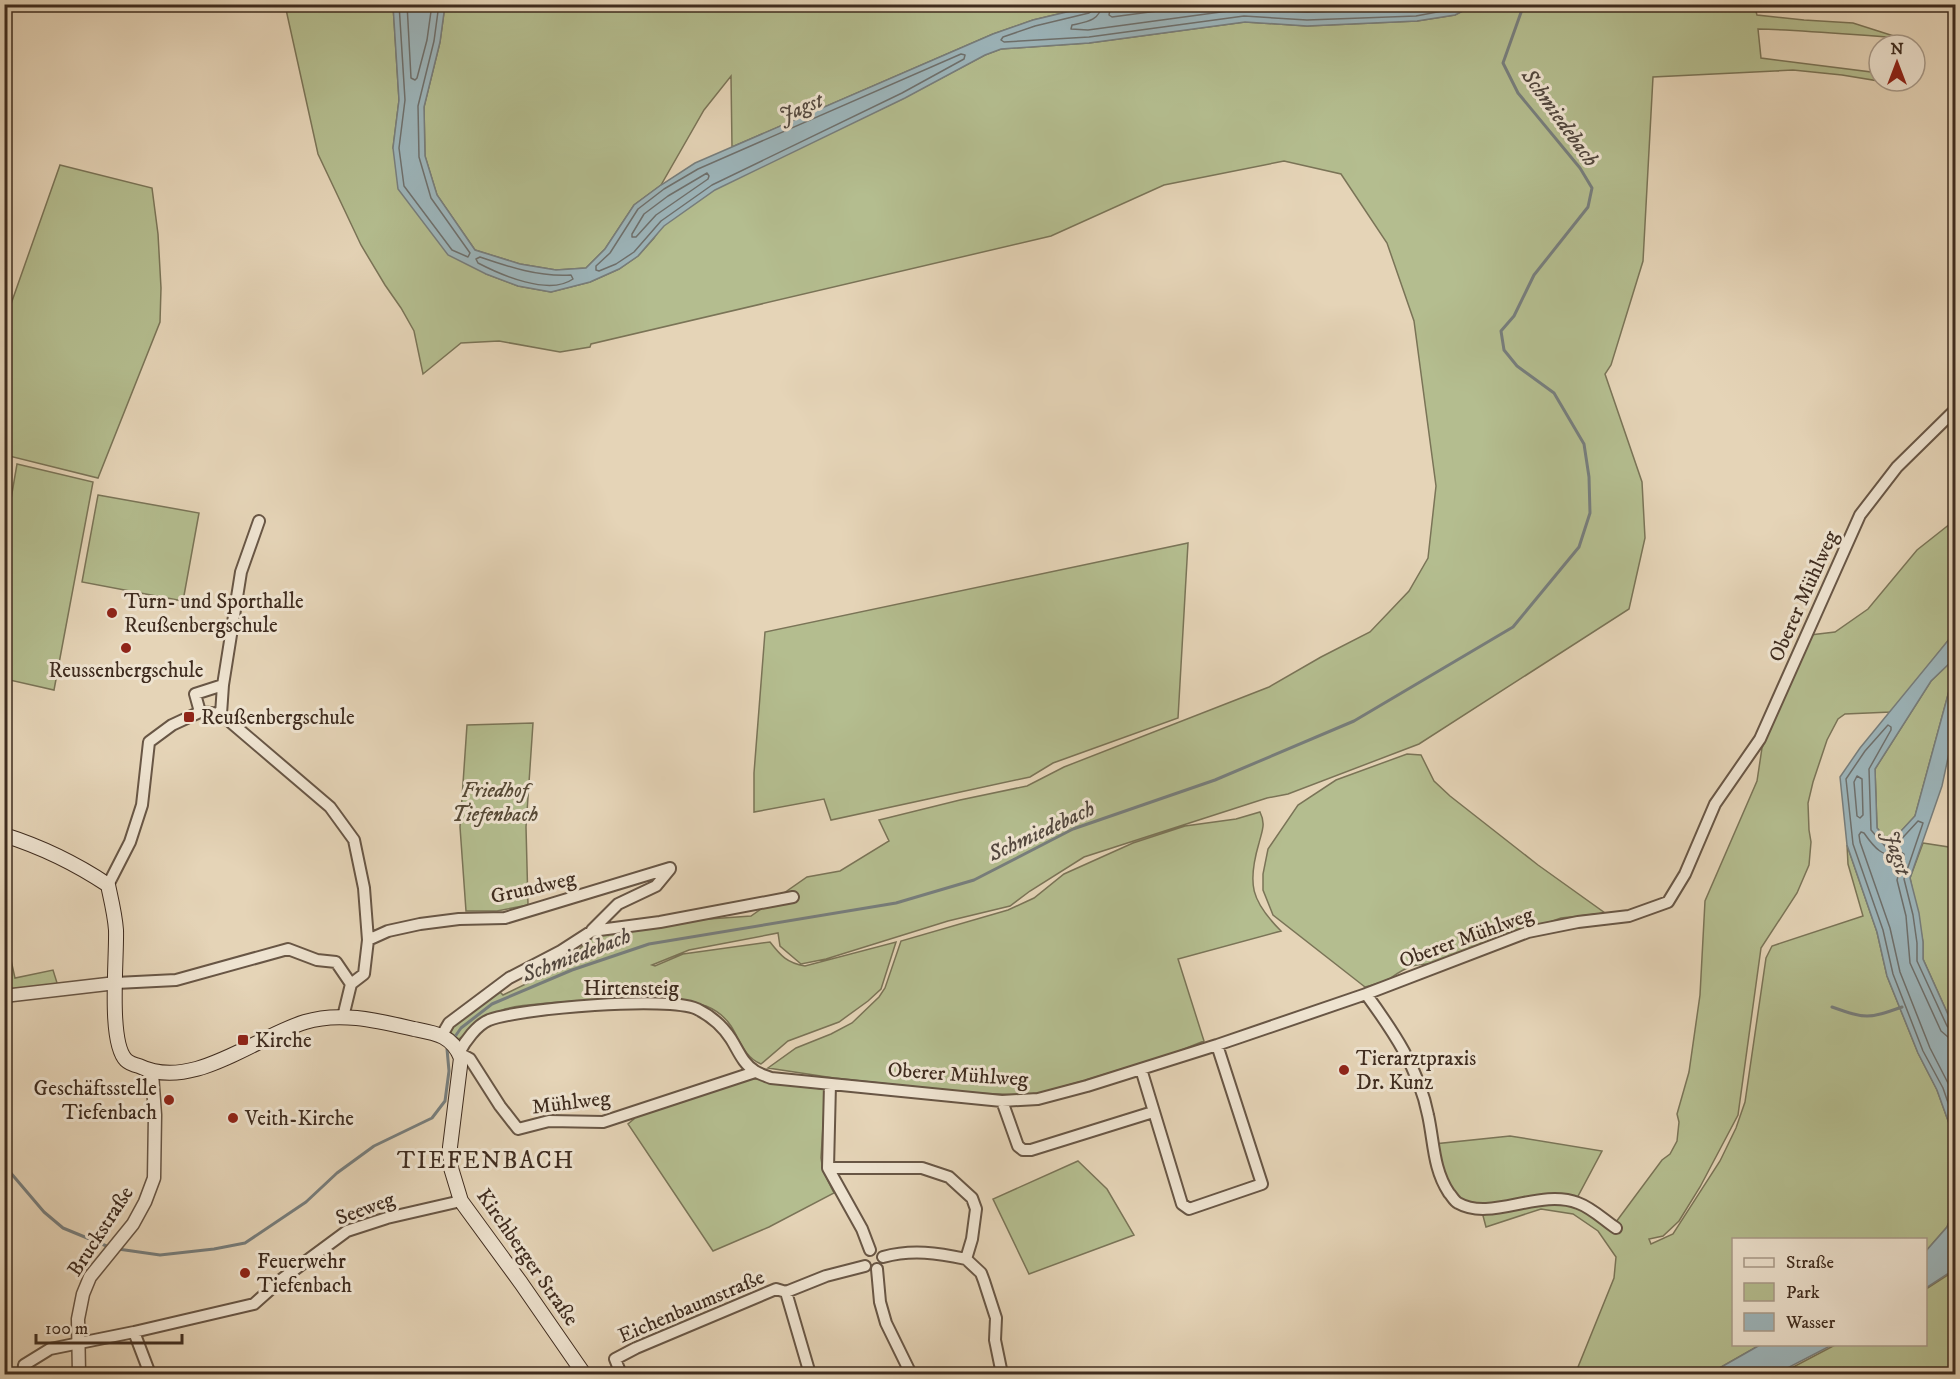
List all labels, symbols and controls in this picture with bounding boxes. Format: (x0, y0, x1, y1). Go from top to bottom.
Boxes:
north arrow (1867, 33, 1927, 93)
text: N (1890, 39, 1904, 59)
water label: Schmiedebach (1515, 63, 1604, 172)
water label: Jagst (774, 86, 828, 130)
street label: Oberer Mühlweg (1763, 526, 1845, 666)
place label: Turn- und Sporthalle Reußenbergschule (124, 589, 304, 639)
marker: Turn- und Sporthalle Reußenbergschule (105, 606, 119, 620)
marker: Reussenbergschule (119, 641, 133, 655)
place label: Reussenbergschule (49, 658, 204, 684)
place label: Reußenbergschule (201, 705, 355, 731)
marker: Reußenbergschule (182, 710, 196, 724)
park label: Friedhof Tiefenbach (452, 778, 538, 828)
water label: Schmiedebach (983, 795, 1099, 868)
water label: Jagst (1877, 826, 1917, 880)
street label: Grundweg (488, 865, 579, 910)
street label: Oberer Mühlweg (1396, 901, 1538, 974)
water label: Schmiedebach (517, 922, 635, 989)
street label: Hirtensteig (583, 976, 679, 1002)
place label: Kirche (255, 1028, 312, 1054)
marker: Kirche (236, 1033, 250, 1047)
place label: Tierarztpraxis Dr. Kunz (1356, 1046, 1476, 1096)
street label: Oberer Mühlweg (887, 1057, 1030, 1093)
marker: Tierarztpraxis Dr. Kunz (1337, 1063, 1351, 1077)
place label: Geschäftsstelle Tiefenbach (34, 1076, 157, 1126)
street label: Mühlweg (531, 1085, 612, 1121)
marker: Geschäftsstelle Tiefenbach (162, 1093, 176, 1107)
place label: Veith-Kirche (244, 1106, 354, 1132)
marker: Veith-Kirche (226, 1111, 240, 1125)
district label: TIEFENBACH (397, 1146, 575, 1176)
street label: Bruckstraße (62, 1181, 140, 1282)
street label: Kirchberger Straße (470, 1184, 584, 1331)
street label: Seeweg (332, 1186, 399, 1232)
legend (1732, 1238, 1927, 1346)
place label: Feuerwehr Tiefenbach (257, 1249, 352, 1299)
text: Straße (1786, 1252, 1834, 1274)
street label: Eichenbaumstraße (614, 1264, 769, 1349)
marker: Feuerwehr Tiefenbach (238, 1266, 252, 1280)
text: Park (1786, 1282, 1820, 1304)
scale bar (36, 1307, 182, 1345)
text: Wasser (1785, 1312, 1836, 1334)
text: 100 m (45, 1318, 88, 1340)

